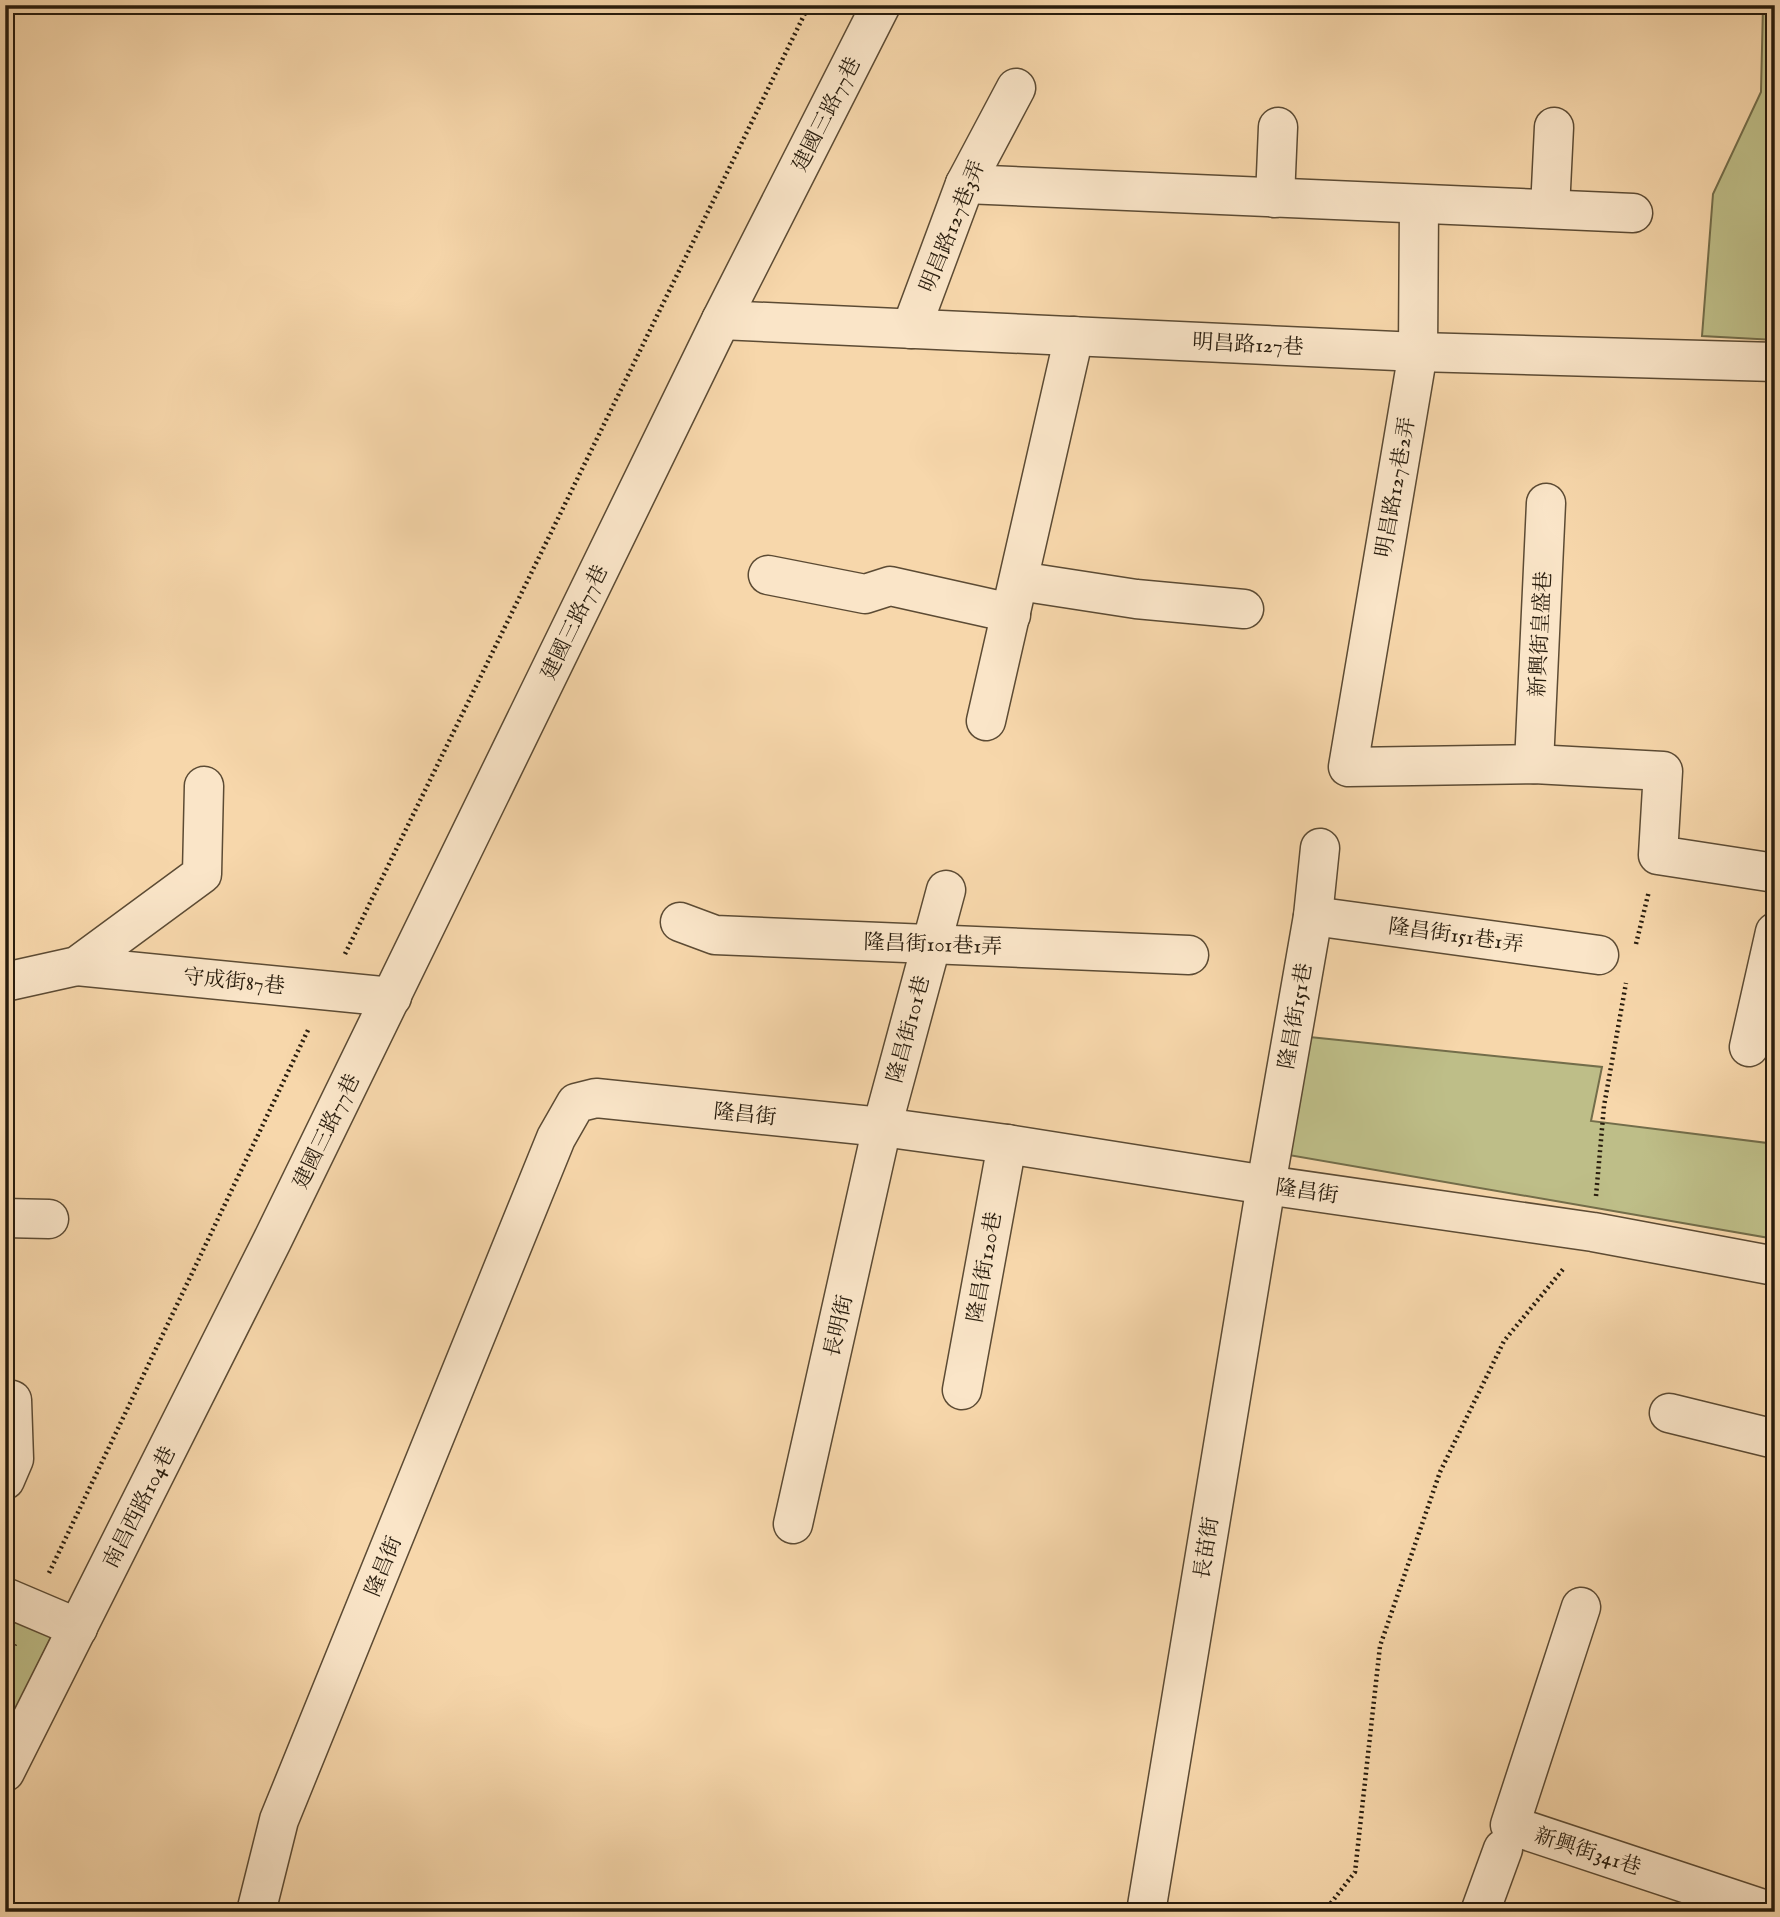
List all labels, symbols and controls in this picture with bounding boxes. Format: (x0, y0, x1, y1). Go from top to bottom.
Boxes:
street label: 建國三路77巷 (787, 53, 868, 176)
street label: 明昌路127巷3弄 (915, 157, 992, 297)
street label: 明昌路127巷 (1192, 329, 1304, 362)
street label: 明昌路127巷2弄 (1371, 415, 1422, 560)
street label: 建國三路77巷 (536, 561, 615, 685)
street label: 新興街皇盛巷 (1525, 570, 1558, 698)
street label: 隆昌街151巷1弄 (1387, 914, 1525, 959)
street label: 隆昌街101巷1弄 (863, 930, 1003, 961)
street label: 隆昌街151巷 (1274, 961, 1319, 1071)
street label: 守成街87巷 (182, 964, 286, 1001)
street label: 隆昌街101巷 (882, 973, 937, 1086)
street label: 建國三路77巷 (288, 1070, 367, 1194)
street label: 隆昌街 (712, 1099, 778, 1132)
street label: 隆昌街 (1274, 1175, 1340, 1210)
street label: 隆昌街120巷 (962, 1210, 1008, 1325)
street label: 長明街 (819, 1293, 860, 1360)
street label: 南昌西路104巷 (98, 1442, 183, 1573)
street label: 長苗街 (1189, 1515, 1226, 1581)
street label: 隆昌街 (360, 1532, 409, 1601)
street label: 新興街341巷 (1531, 1823, 1644, 1882)

